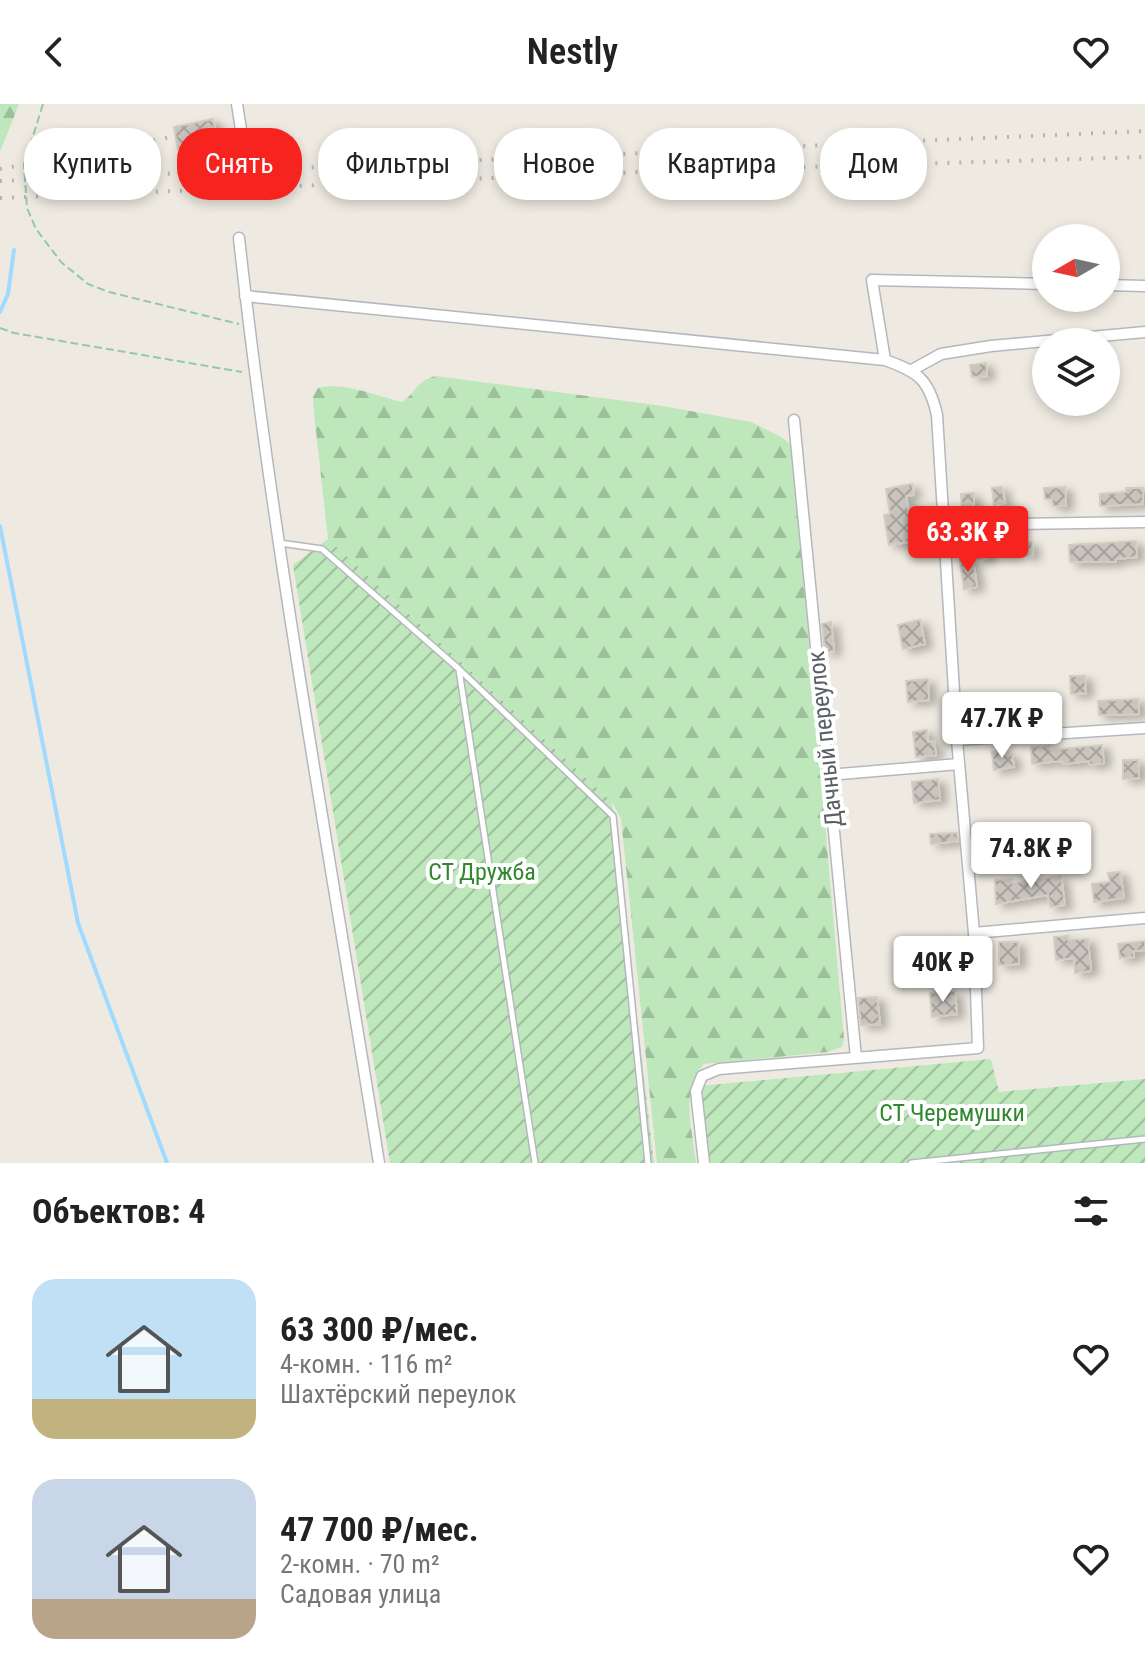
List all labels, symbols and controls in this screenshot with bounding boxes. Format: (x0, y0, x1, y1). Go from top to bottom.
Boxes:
icon: back (32, 30, 76, 74)
icon: heart (1069, 30, 1113, 74)
text: Nestly (527, 31, 618, 73)
chip: Купить (24, 128, 161, 200)
chip: Снять (177, 128, 302, 200)
chip: Фильтры (318, 128, 478, 200)
chip: Новое (494, 128, 623, 200)
chip: Квартира (639, 128, 804, 200)
chip: Дом (820, 128, 927, 200)
north arrow (1032, 224, 1120, 312)
map controls (1032, 224, 1120, 416)
button: layers (1032, 328, 1120, 416)
pin: 63.3K ₽ (894, 506, 1042, 574)
text: 63.3K ₽ (926, 517, 1010, 547)
street label: Дачный переулок (802, 649, 848, 828)
pin: 47.7K ₽ (928, 692, 1076, 760)
text: 47.7K ₽ (960, 703, 1044, 733)
pin: 74.8K ₽ (957, 822, 1105, 890)
text: 74.8K ₽ (989, 833, 1073, 863)
park label: СТ Дружба (428, 858, 536, 886)
pin: 40K ₽ (887, 936, 999, 1004)
text: 40K ₽ (912, 947, 974, 977)
park label: СТ Черемушки (879, 1099, 1025, 1127)
icon: filters (1069, 1189, 1113, 1233)
text: Объектов: 4 (32, 1191, 206, 1231)
text: 63 300 ₽/мес. (280, 1309, 479, 1349)
icon: home (96, 1311, 192, 1407)
icon: heart (1069, 1337, 1113, 1381)
text: 4-комн. · 116 m² (280, 1349, 452, 1379)
text: Шахтёрский переулок (280, 1379, 516, 1409)
text: 47 700 ₽/мес. (280, 1509, 479, 1549)
icon: home (96, 1511, 192, 1607)
icon: heart (1069, 1537, 1113, 1581)
text: 2-комн. · 70 m² (280, 1549, 440, 1579)
text: Садовая улица (280, 1579, 441, 1609)

